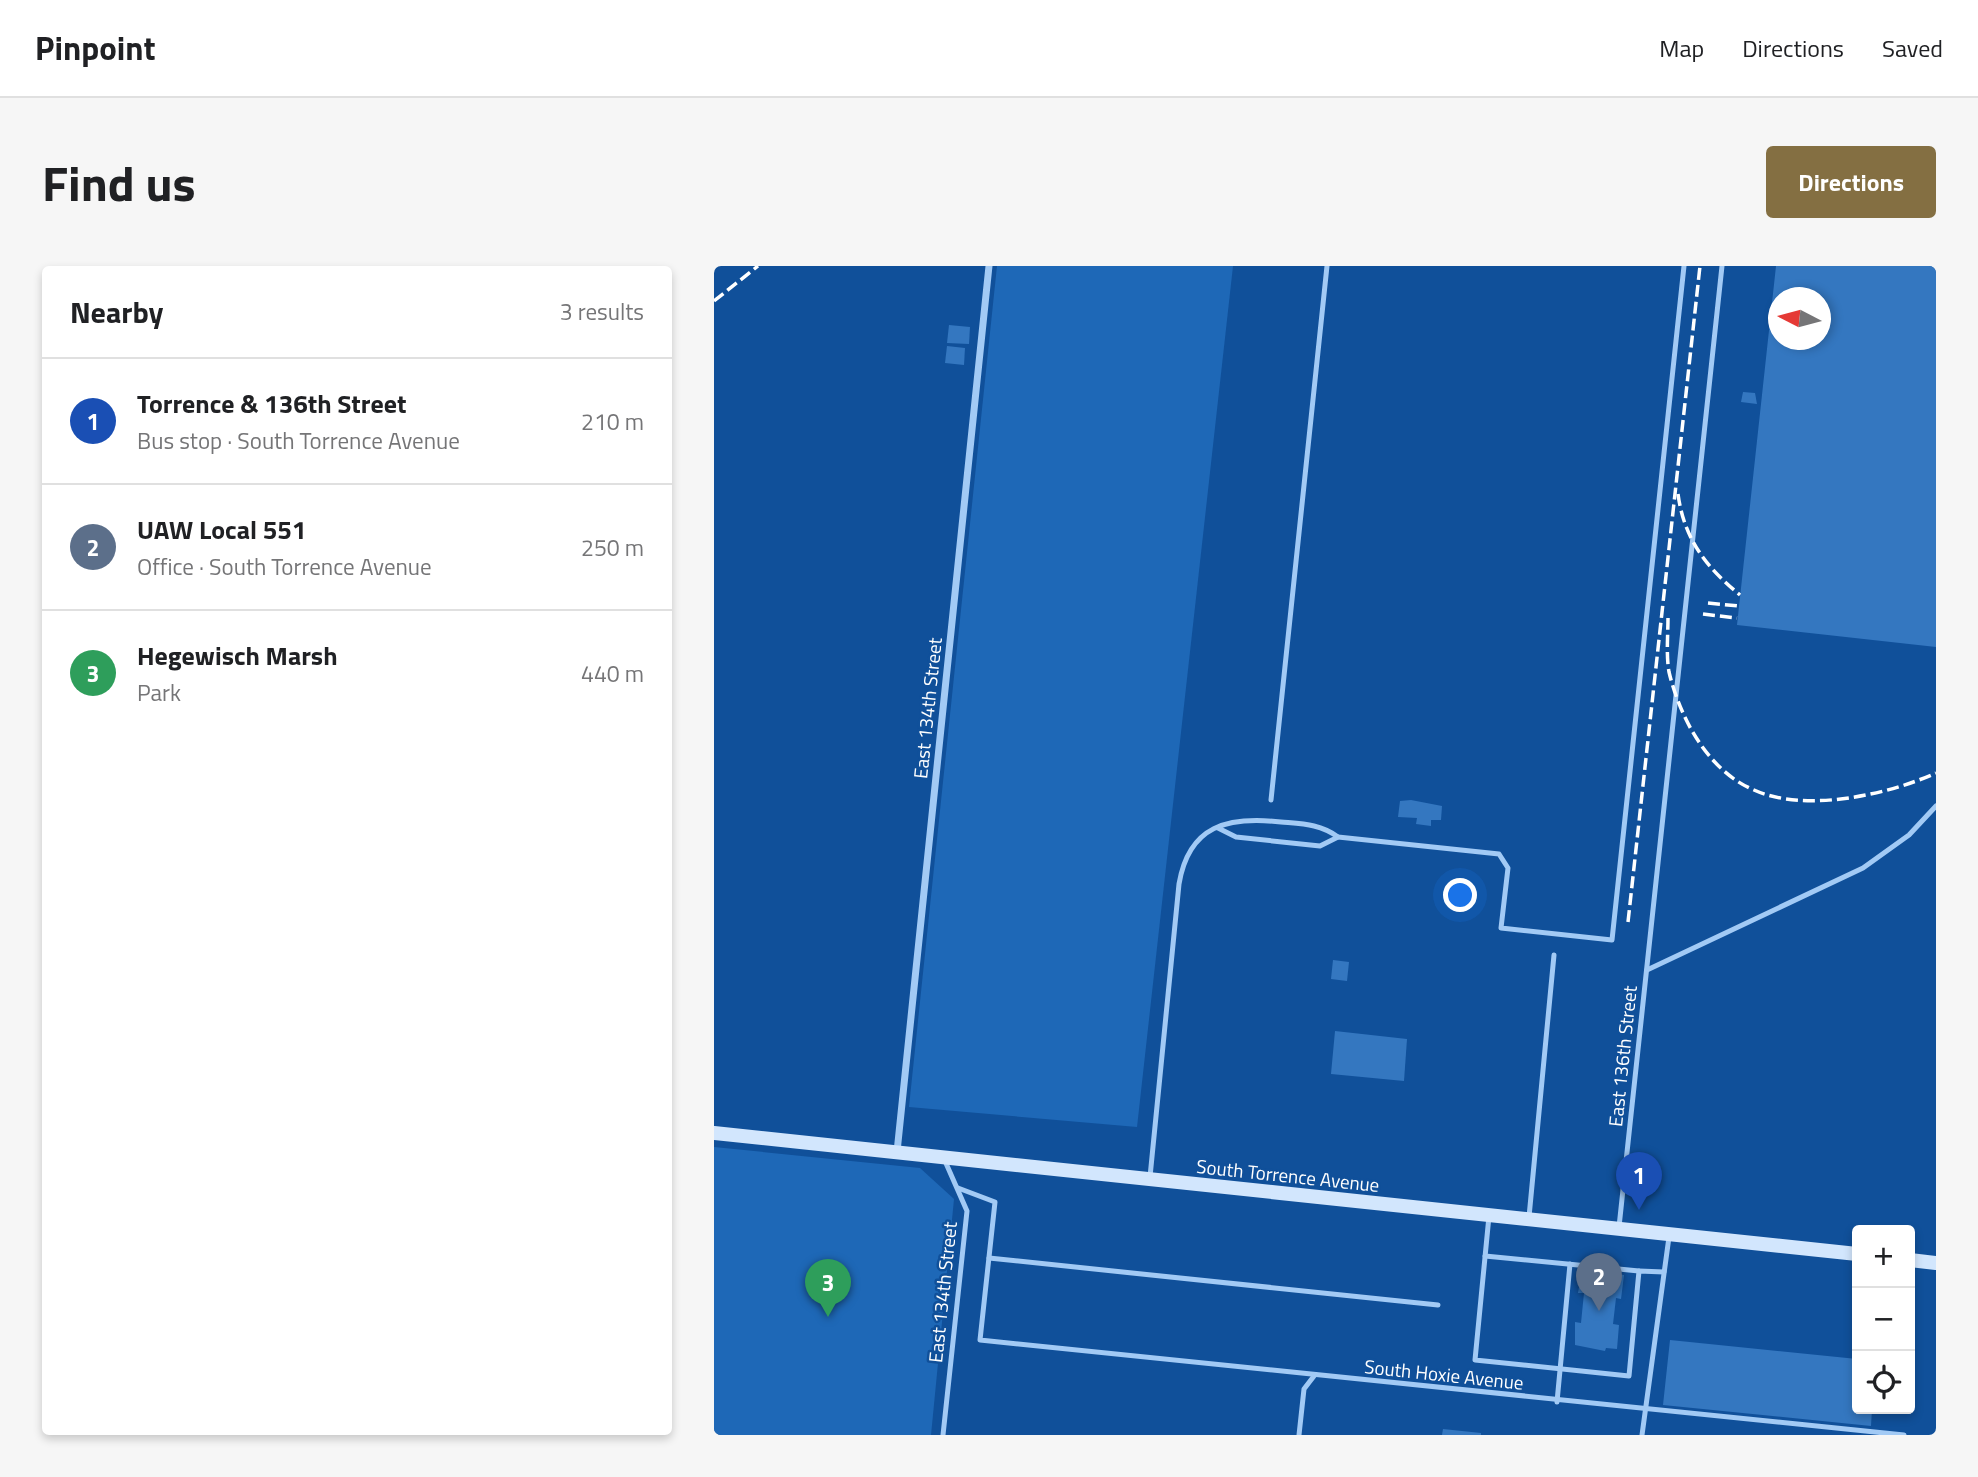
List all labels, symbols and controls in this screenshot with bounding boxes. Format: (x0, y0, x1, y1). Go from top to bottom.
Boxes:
text: Pinpoint (35, 23, 155, 73)
text: Map (1659, 30, 1704, 66)
text: Directions (1742, 30, 1844, 66)
text: Saved (1882, 30, 1943, 66)
text: Find us (42, 145, 196, 220)
button: Directions (1766, 146, 1936, 218)
north arrow (1768, 287, 1831, 350)
text: Nearby (70, 289, 163, 335)
text: 3 results (560, 294, 644, 329)
text: Torrence & 136th Street (137, 384, 407, 423)
text: 1 (87, 404, 99, 439)
text: 210 m (581, 404, 644, 439)
text: Bus stop · South Torrence Avenue (137, 423, 460, 458)
text: UAW Local 551 (137, 510, 306, 549)
text: 2 (87, 530, 99, 565)
text: 250 m (581, 530, 644, 565)
text: Office · South Torrence Avenue (137, 549, 432, 584)
text: Hegewisch Marsh (137, 636, 338, 675)
street label: East 134th Street (905, 636, 949, 780)
text: 3 (87, 656, 99, 691)
text: 440 m (581, 656, 644, 691)
text: Park (137, 675, 181, 710)
your location (1443, 878, 1477, 912)
street label: East 136th Street (1600, 984, 1644, 1128)
street label: South Torrence Avenue (1195, 1151, 1381, 1199)
pin: 1 (1616, 1152, 1662, 1210)
street label: East 134th Street (920, 1220, 964, 1364)
map controls (1852, 1225, 1915, 1414)
button: + (1852, 1225, 1915, 1288)
pin: 2 (1576, 1253, 1622, 1311)
pin: 3 (805, 1259, 851, 1317)
button: − (1852, 1288, 1915, 1351)
street label: South Hoxie Avenue (1363, 1351, 1525, 1397)
button: locate (1852, 1351, 1915, 1414)

